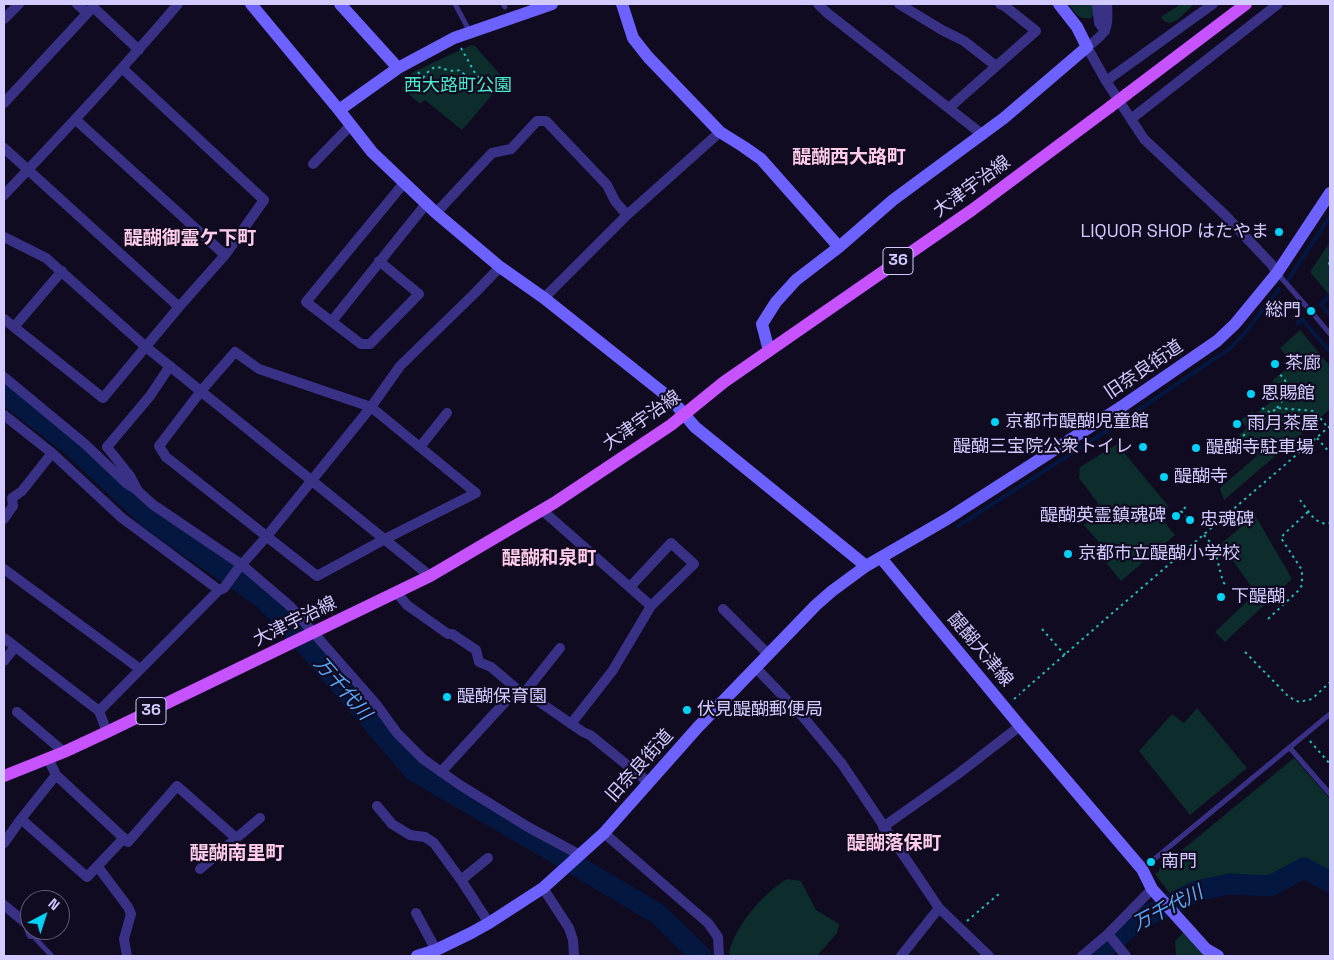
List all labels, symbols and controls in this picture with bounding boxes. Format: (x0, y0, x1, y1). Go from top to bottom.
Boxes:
park label: 西大路町公園 (404, 75, 512, 97)
district label: 醍醐西大路町 (792, 147, 906, 169)
street label: 大津宇治線 (929, 152, 1015, 222)
place label: LIQUOR SHOP はたやま (1080, 221, 1269, 243)
marker: LIQUOR SHOP はたやま (1273, 226, 1285, 238)
district label: 醍醐御霊ケ下町 (124, 228, 256, 250)
road number: 36 (883, 248, 913, 274)
place label: 総門 (1265, 300, 1301, 322)
marker: 総門 (1305, 305, 1317, 317)
street label: 旧奈良街道 (1101, 336, 1187, 404)
place label: 茶廊 (1285, 353, 1321, 375)
marker: 茶廊 (1269, 358, 1281, 370)
place label: 恩賜館 (1261, 383, 1315, 405)
street label: 大津宇治線 (599, 386, 685, 456)
marker: 恩賜館 (1245, 388, 1257, 400)
place label: 京都市醍醐児童館 (1005, 411, 1149, 433)
place label: 雨月茶屋 (1247, 413, 1319, 435)
marker: 京都市醍醐児童館 (989, 416, 1001, 428)
marker: 雨月茶屋 (1231, 418, 1243, 430)
place label: 醍醐三宝院公衆トイレ (953, 436, 1133, 458)
place label: 醍醐寺駐車場 (1206, 437, 1314, 459)
marker: 醍醐三宝院公衆トイレ (1137, 441, 1149, 453)
marker: 醍醐寺駐車場 (1190, 442, 1202, 454)
place label: 醍醐寺 (1174, 466, 1228, 488)
marker: 醍醐寺 (1158, 471, 1170, 483)
place label: 醍醐英霊鎮魂碑 (1040, 505, 1166, 527)
place label: 忠魂碑 (1200, 509, 1254, 531)
marker: 醍醐英霊鎮魂碑 (1170, 510, 1182, 522)
marker: 忠魂碑 (1184, 514, 1196, 526)
place label: 京都市立醍醐小学校 (1078, 543, 1240, 565)
district label: 醍醐和泉町 (502, 548, 596, 570)
marker: 京都市立醍醐小学校 (1062, 548, 1074, 560)
place label: 下醍醐 (1231, 586, 1285, 608)
marker: 下醍醐 (1215, 591, 1227, 603)
street label: 大津宇治線 (250, 593, 340, 651)
street label: 醍醐大津線 (943, 609, 1017, 691)
water label: 万千代川 (308, 653, 376, 725)
place label: 醍醐保育園 (457, 686, 547, 708)
marker: 醍醐保育園 (441, 691, 453, 703)
road number: 36 (136, 698, 166, 724)
place label: 伏見醍醐郵便局 (697, 699, 823, 721)
marker: 伏見醍醐郵便局 (681, 704, 693, 716)
street label: 旧奈良街道 (602, 725, 678, 807)
district label: 醍醐落保町 (847, 833, 941, 855)
district label: 醍醐南里町 (190, 843, 284, 865)
place label: 南門 (1161, 851, 1197, 873)
marker: 南門 (1145, 856, 1157, 868)
water label: 万千代川 (1129, 882, 1207, 936)
north arrow (20, 890, 70, 940)
text: N (45, 894, 63, 914)

